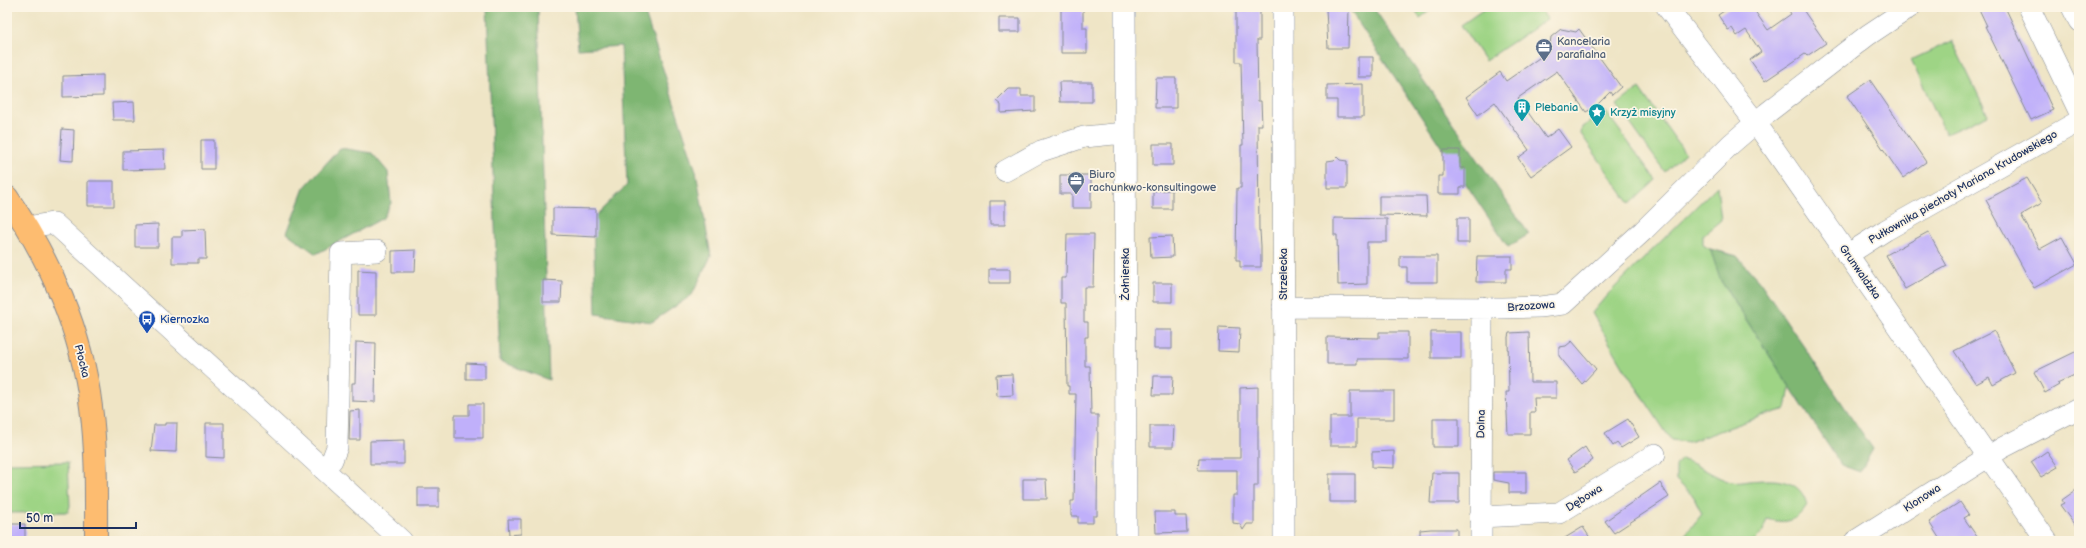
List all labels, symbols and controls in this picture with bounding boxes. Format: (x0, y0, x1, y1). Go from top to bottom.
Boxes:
place label: Kancelaria parafialna (1557, 35, 1610, 61)
office icon: Kancelaria parafialna (1534, 37, 1554, 62)
building icon: Plebania (1512, 97, 1532, 122)
place label: Plebania (1535, 101, 1578, 114)
place icon: Krzyż misyjny (1587, 102, 1607, 127)
place label: Krzyż misyjny (1610, 106, 1676, 119)
street label: Pułkownika piechoty Mariana Krudowskiego (1866, 127, 2060, 247)
place label: Biuro rachunkwo-konsultingowe (1089, 168, 1217, 194)
office icon: Biuro rachunkwo-konsultingowe (1066, 170, 1086, 195)
street label: Grunwaldzka (1837, 242, 1883, 302)
street label: Żołnierska (1119, 248, 1132, 301)
street label: Strzelecka (1277, 248, 1290, 300)
street label: Brzozowa (1507, 298, 1555, 314)
bus stop icon: Kiernozka (137, 309, 157, 334)
place label: Kiernozka (160, 313, 209, 326)
street label: Płocka (72, 343, 92, 379)
street label: Dolna (1474, 409, 1488, 439)
street label: Klonowa (1901, 481, 1943, 515)
street label: Dębowa (1563, 482, 1605, 514)
scale bar (20, 504, 136, 530)
text: 50 m (26, 511, 53, 526)

